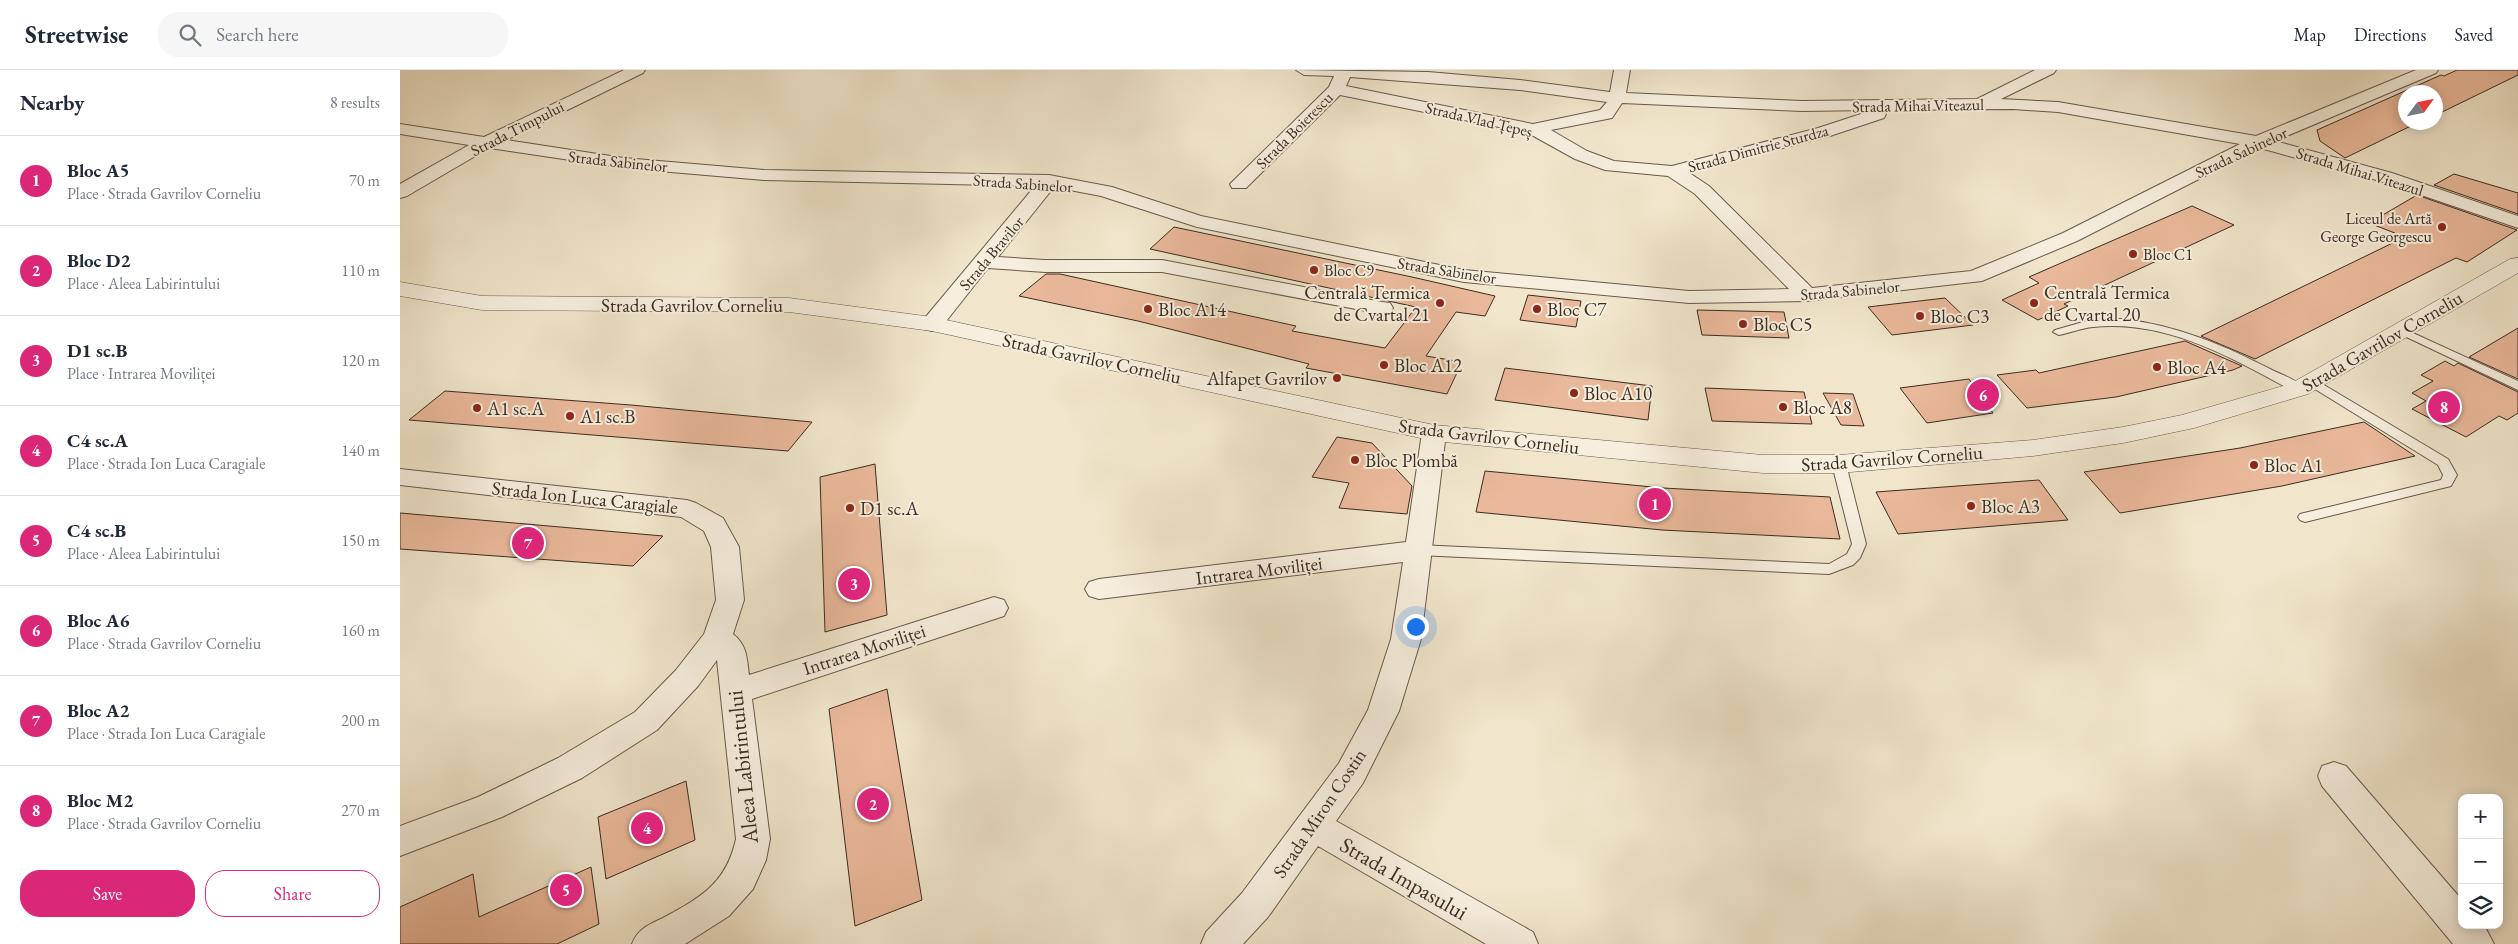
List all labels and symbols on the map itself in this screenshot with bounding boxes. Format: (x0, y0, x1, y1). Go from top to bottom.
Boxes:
north arrow (2398, 85, 2443, 130)
street label: Strada Boierescu (1251, 87, 1338, 174)
street label: Strada Mihai Viteazul (1852, 94, 1984, 117)
street label: Strada Timpului (467, 96, 567, 161)
street label: Strada Vlad Țepeș (1423, 97, 1534, 142)
street label: Strada Dimitrie Sturdza (1686, 119, 1831, 177)
street label: Strada Sabinelor (2192, 122, 2291, 183)
street label: Strada Mihai Viteazul (2294, 142, 2426, 201)
street label: Strada Sabinelor (567, 146, 669, 177)
street label: Strada Sabinelor (973, 170, 1074, 197)
place label: Liceul de Artă George Georgescu (2320, 208, 2433, 247)
street label: Strada Bravilor (954, 211, 1029, 295)
marker: Liceul de Artă George Georgescu (2436, 221, 2448, 233)
place label: Bloc C1 (2143, 244, 2193, 265)
marker: Bloc C1 (2127, 248, 2139, 260)
street label: Strada Sabinelor (1396, 252, 1498, 289)
place label: Bloc C9 (1324, 260, 1374, 281)
marker: Bloc C9 (1308, 264, 1320, 276)
street label: Strada Sabinelor (1799, 276, 1901, 305)
place label: Centrală Termica de Cvartal 21 (1304, 280, 1430, 327)
place label: Centrală Termica de Cvartal 20 (2044, 280, 2170, 327)
street label: Strada Gavrilov Corneliu (2297, 285, 2467, 398)
street label: Strada Gavrilov Corneliu (601, 293, 783, 318)
place label: Bloc A14 (1158, 297, 1227, 322)
marker: Centrală Termica de Cvartal 21 (1434, 297, 1446, 309)
place label: Bloc C7 (1547, 297, 1607, 322)
marker: Centrală Termica de Cvartal 20 (2028, 297, 2040, 309)
marker: Bloc A14 (1142, 303, 1154, 315)
marker: Bloc C7 (1531, 303, 1543, 315)
place label: Bloc C3 (1930, 304, 1989, 329)
marker: Bloc C3 (1914, 310, 1926, 322)
place label: Bloc C5 (1753, 312, 1812, 337)
marker: Bloc C5 (1737, 318, 1749, 330)
street label: Strada Gavrilov Corneliu (1000, 327, 1183, 390)
place label: Bloc A12 (1394, 353, 1462, 378)
place label: Bloc A4 (2167, 355, 2227, 380)
marker: Bloc A12 (1378, 359, 1390, 371)
marker: Bloc A4 (2151, 361, 2163, 373)
place label: Alfapet Gavrilov (1206, 366, 1328, 391)
marker: Alfapet Gavrilov (1331, 372, 1343, 384)
pin: 6 (1967, 376, 1999, 414)
place label: Bloc A10 (1584, 381, 1652, 406)
marker: Bloc A10 (1568, 387, 1580, 399)
pin: 8 (2428, 388, 2460, 426)
place label: Bloc A8 (1793, 395, 1852, 420)
place label: A1 sc.A (486, 396, 545, 421)
marker: Bloc A8 (1777, 401, 1789, 413)
marker: A1 sc.A (471, 402, 483, 414)
place label: A1 sc.B (579, 404, 635, 429)
marker: A1 sc.B (564, 410, 576, 422)
street label: Strada Gavrilov Corneliu (1397, 413, 1581, 460)
street label: Strada Gavrilov Corneliu (1800, 440, 1984, 477)
place label: Bloc Plombă (1365, 448, 1458, 473)
place label: Bloc A1 (2264, 453, 2323, 478)
marker: Bloc Plombă (1349, 454, 1361, 466)
marker: Bloc A1 (2248, 459, 2260, 471)
street label: Strada Ion Luca Caragiale (491, 475, 679, 520)
pin: 1 (1639, 485, 1671, 523)
place label: Bloc A3 (1981, 494, 2040, 519)
place label: D1 sc.A (860, 496, 919, 521)
marker: Bloc A3 (1965, 500, 1977, 512)
marker: D1 sc.A (844, 502, 856, 514)
pin: 7 (512, 524, 544, 562)
street label: Intrarea Moviliței (1194, 550, 1324, 591)
pin: 3 (838, 565, 870, 603)
your location (1403, 614, 1429, 640)
street label: Intrarea Moviliței (800, 618, 929, 681)
street label: Aleea Labirintului (720, 689, 765, 846)
street label: Strada Miron Costin (1267, 744, 1372, 883)
pin: 2 (857, 785, 889, 823)
pin: 4 (631, 809, 663, 847)
street label: Strada Impasului (1335, 830, 1473, 927)
pin: 5 (550, 871, 582, 909)

